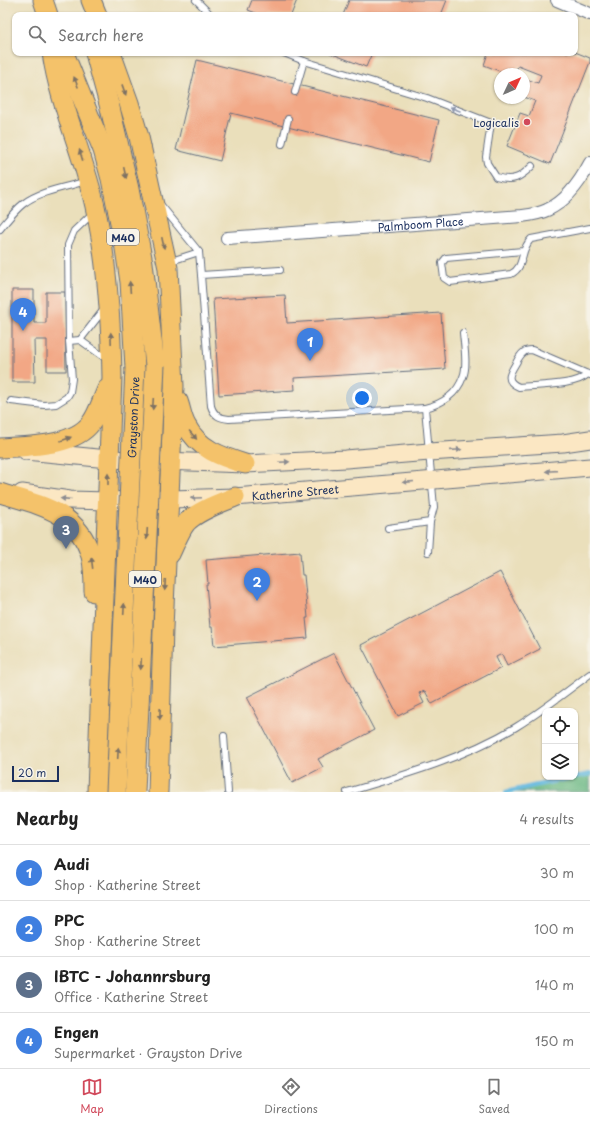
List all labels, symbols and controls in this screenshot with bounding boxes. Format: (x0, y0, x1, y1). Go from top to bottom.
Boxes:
search box (12, 12, 578, 56)
icon: search (26, 23, 48, 45)
text: Search here (58, 23, 144, 46)
north arrow (494, 68, 530, 104)
one-way arrow (73, 76, 79, 88)
one-way arrow (122, 84, 128, 96)
one-way arrow (449, 105, 461, 111)
place label: Logicalis (473, 114, 519, 131)
marker: Logicalis (522, 117, 532, 127)
one-way arrow (78, 149, 84, 161)
one-way arrow (123, 167, 129, 179)
street label: Palmboom Place (377, 212, 464, 235)
road number: M40 (107, 229, 139, 245)
one-way arrow (160, 237, 166, 249)
one-way arrow (127, 281, 134, 293)
pin: 4 (10, 298, 36, 331)
pin: 1 (297, 328, 323, 361)
one-way arrow (107, 332, 114, 344)
street label: Grayston Drive (122, 376, 143, 458)
your location (352, 388, 372, 408)
one-way arrow (150, 398, 156, 411)
one-way arrow (188, 430, 198, 440)
one-way arrow (60, 436, 72, 442)
one-way arrow (450, 446, 462, 453)
one-way arrow (278, 459, 290, 466)
one-way arrow (545, 468, 557, 474)
one-way arrow (105, 472, 111, 485)
one-way arrow (402, 479, 414, 486)
street label: Katherine Street (251, 480, 340, 504)
one-way arrow (189, 495, 202, 501)
one-way arrow (60, 496, 72, 503)
pin: 3 (53, 516, 79, 549)
one-way arrow (144, 528, 150, 541)
one-way arrow (89, 557, 95, 569)
pin: 2 (244, 568, 270, 601)
road number: M40 (129, 571, 161, 587)
one-way arrow (162, 579, 169, 591)
one-way arrow (121, 602, 127, 615)
one-way arrow (138, 658, 144, 671)
one-way arrow (157, 708, 163, 721)
map controls (542, 708, 578, 780)
button: locate (542, 708, 578, 744)
button: layers (542, 744, 578, 780)
one-way arrow (114, 747, 121, 759)
scale bar (12, 764, 59, 783)
text: 20 m (18, 764, 46, 781)
text: Nearby (16, 805, 78, 831)
text: 4 results (520, 809, 574, 828)
text: Audi (54, 852, 89, 875)
text: 1 (26, 863, 32, 882)
text: 30 m (540, 863, 574, 882)
text: Shop · Katherine Street (54, 875, 201, 894)
text: PPC (54, 908, 85, 931)
text: 2 (24, 919, 34, 938)
text: 100 m (534, 919, 574, 938)
text: Shop · Katherine Street (54, 931, 201, 950)
text: IBTC - Johannrsburg (54, 964, 211, 987)
text: 3 (25, 975, 33, 994)
text: 140 m (535, 975, 574, 994)
text: Office · Katherine Street (54, 987, 208, 1006)
text: Engen (54, 1020, 99, 1043)
text: 4 (25, 1031, 33, 1050)
text: 150 m (535, 1031, 574, 1050)
text: Supermarket · Grayston Drive (54, 1043, 243, 1062)
tab: Map (80, 1076, 104, 1117)
tab: Directions (264, 1076, 318, 1117)
tab: Saved (478, 1076, 510, 1117)

